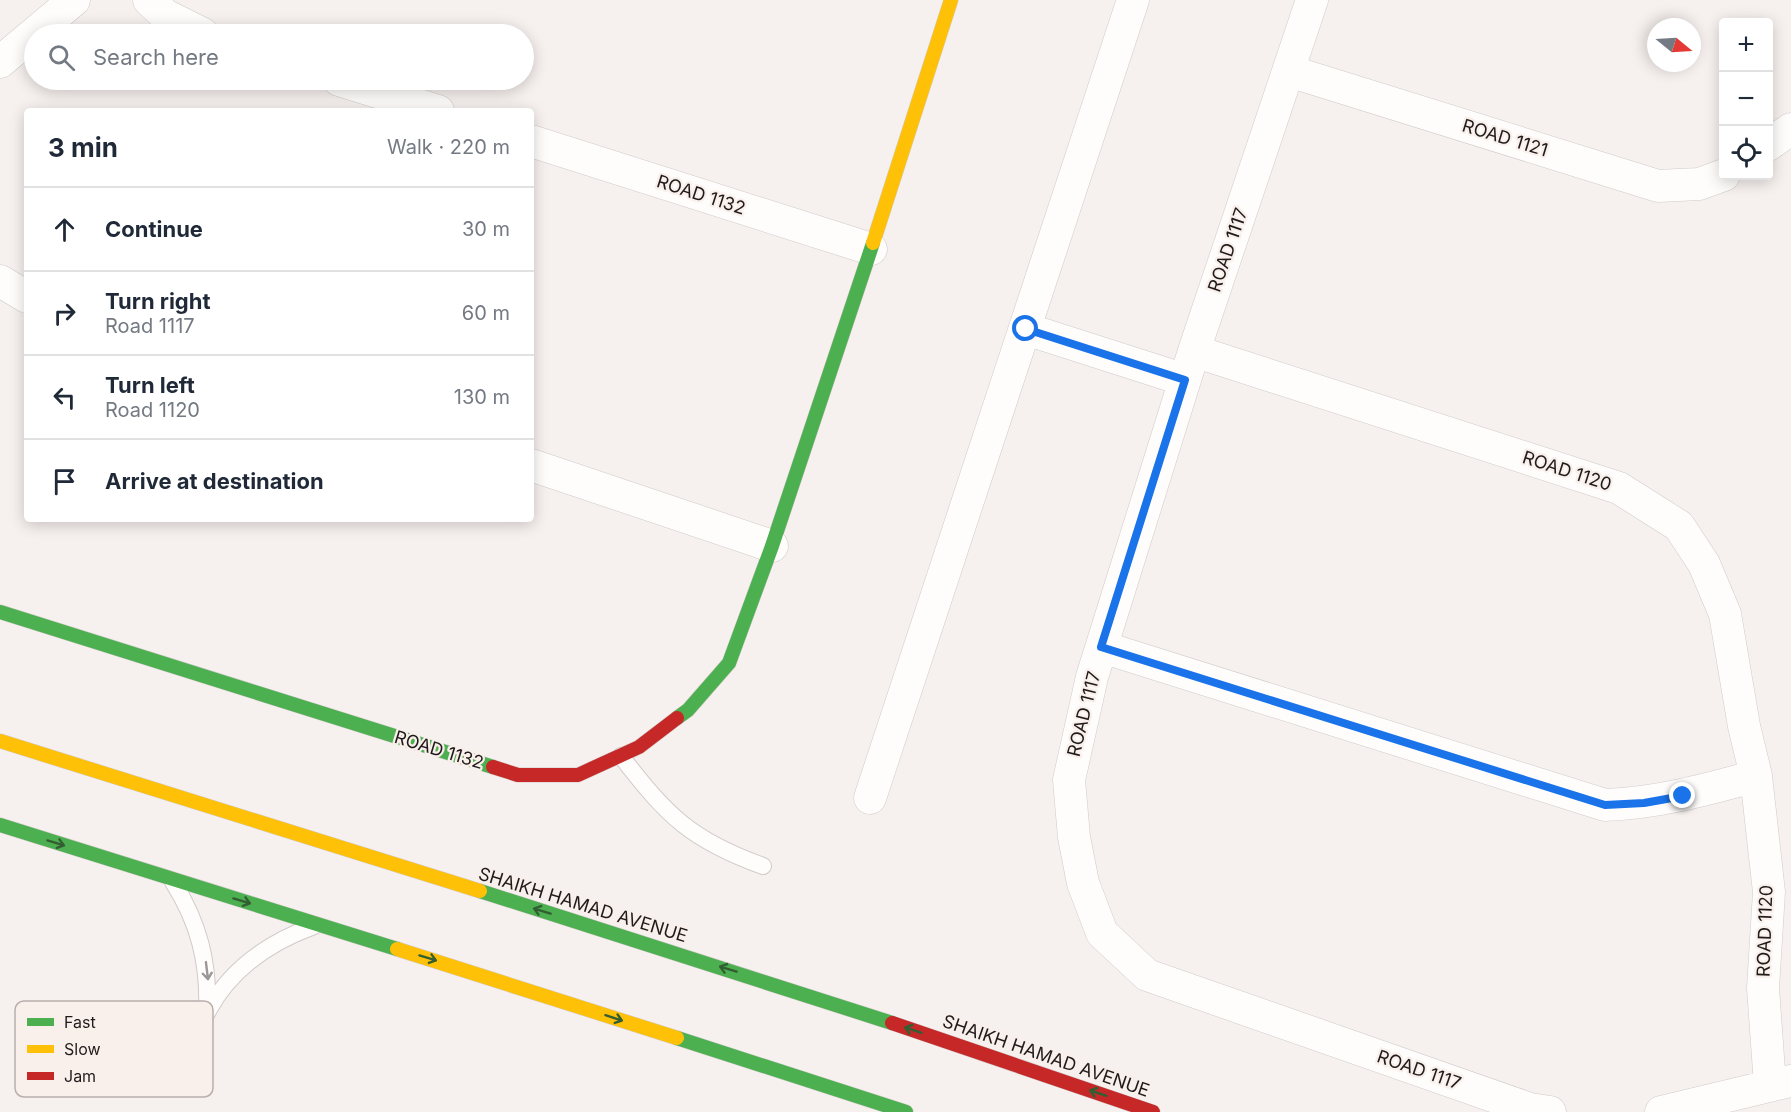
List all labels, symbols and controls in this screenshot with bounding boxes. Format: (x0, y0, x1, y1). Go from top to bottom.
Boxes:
north arrow (1647, 18, 1701, 72)
map controls (1719, 18, 1773, 180)
button: + (1719, 18, 1773, 72)
search box (24, 24, 534, 90)
icon: search (45, 41, 78, 74)
text: Search here (93, 44, 219, 70)
button: − (1719, 72, 1773, 126)
street label: ROAD 1121 (1460, 115, 1550, 160)
button: locate (1719, 126, 1773, 180)
text: 3 min (48, 132, 118, 163)
text: Walk · 220 m (387, 135, 510, 159)
street label: ROAD 1132 (654, 170, 748, 219)
street label: ROAD 1117 (1203, 205, 1252, 295)
icon: ahead (48, 213, 81, 246)
text: Continue (105, 216, 203, 242)
text: 30 m (462, 217, 510, 241)
text: Turn right (105, 288, 211, 314)
icon: right (48, 297, 81, 330)
text: 60 m (462, 301, 510, 325)
text: Road 1117 (105, 314, 195, 338)
route start (1012, 315, 1038, 341)
text: Turn left (105, 372, 195, 398)
icon: left (48, 381, 81, 414)
text: 130 m (454, 385, 510, 409)
text: Road 1120 (105, 398, 200, 422)
street label: ROAD 1120 (1520, 446, 1614, 495)
icon: arrive (48, 465, 81, 498)
text: Arrive at destination (105, 468, 324, 494)
street label: ROAD 1117 (1063, 669, 1104, 759)
street label: ROAD 1132 (392, 726, 486, 773)
route end (1669, 782, 1695, 808)
one-way arrow (46, 838, 65, 849)
street label: SHAIKH HAMAD AVENUE (476, 863, 690, 946)
street label: ROAD 1120 (1752, 885, 1777, 977)
one-way arrow (232, 896, 251, 907)
one-way arrow (533, 905, 552, 916)
one-way arrow (418, 954, 437, 965)
one-way arrow (201, 960, 212, 980)
one-way arrow (719, 963, 738, 974)
legend (15, 1001, 213, 1097)
street label: SHAIKH HAMAD AVENUE (940, 1010, 1152, 1101)
text: Fast (64, 1012, 96, 1032)
one-way arrow (604, 1013, 623, 1024)
one-way arrow (904, 1024, 923, 1035)
text: Slow (64, 1039, 101, 1059)
street label: ROAD 1117 (1374, 1045, 1464, 1094)
text: Jam (64, 1066, 96, 1086)
one-way arrow (1089, 1087, 1108, 1098)

